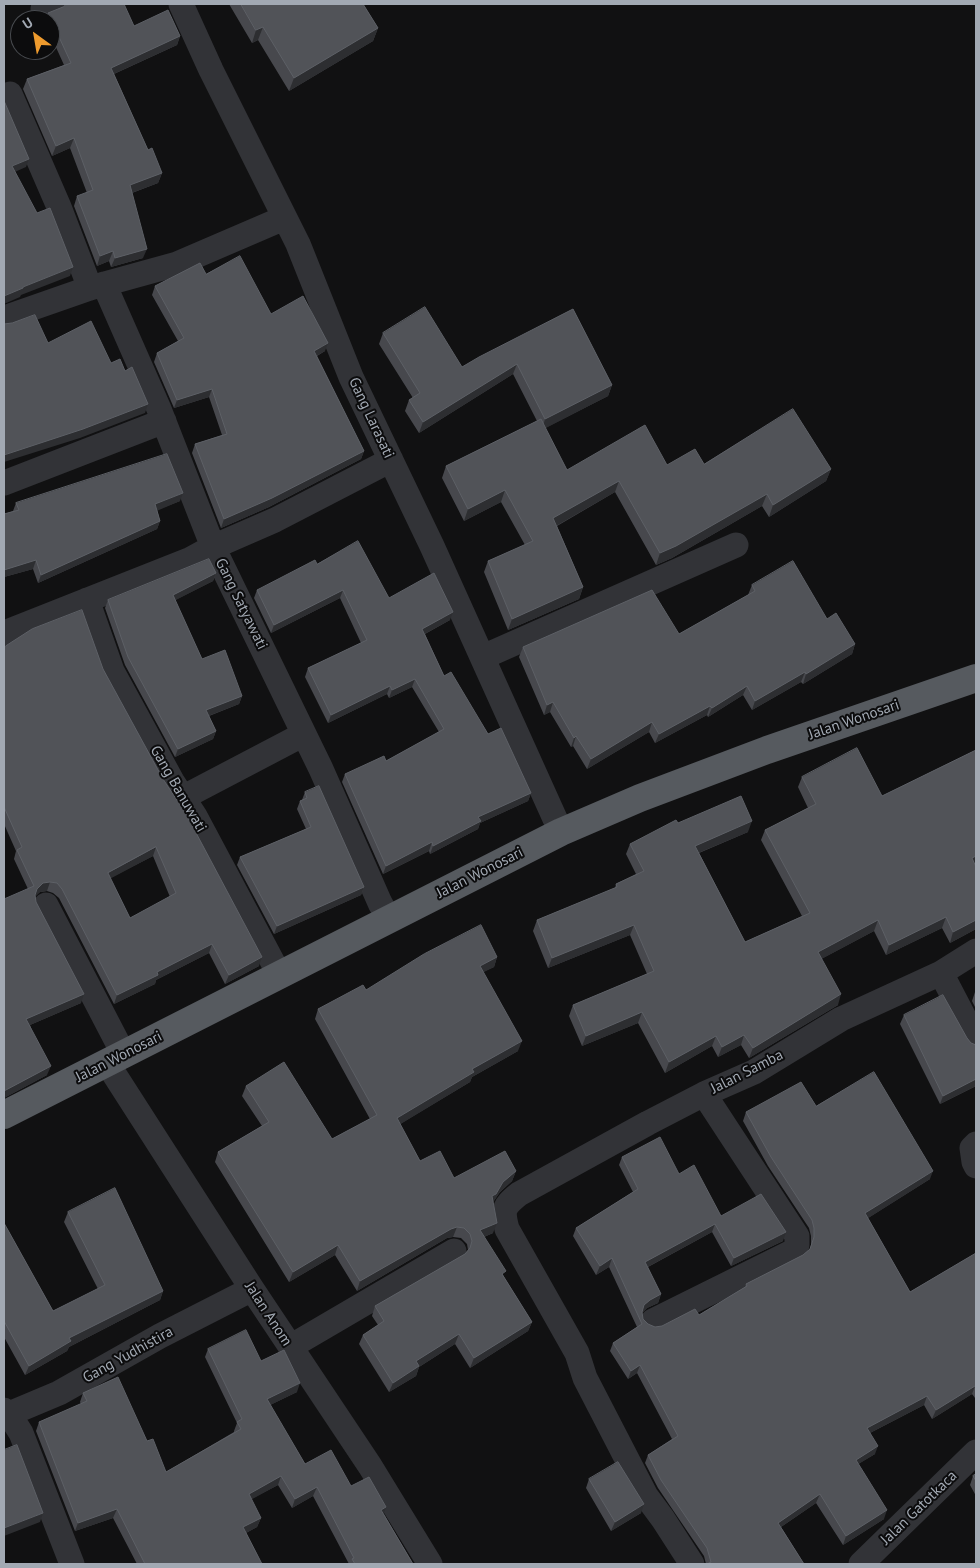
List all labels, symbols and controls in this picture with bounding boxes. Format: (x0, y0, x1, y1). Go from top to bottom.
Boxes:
north arrow (10, 10, 60, 60)
text: U (19, 13, 36, 33)
street label: Gang Larasati (344, 375, 398, 461)
street label: Gang Satyawati (211, 555, 271, 653)
street label: Jalan Wonosari (806, 696, 902, 744)
street label: Gang Banuwati (146, 743, 210, 835)
street label: Jalan Wonosari (434, 843, 526, 903)
street label: Jalan Wonosari (73, 1027, 165, 1087)
street label: Jalan Samba (708, 1046, 786, 1098)
street label: Jalan Anom (241, 1278, 295, 1350)
street label: Gang Yudhistira (80, 1323, 176, 1387)
street label: Jalan Gatotkaca (877, 1467, 961, 1549)

